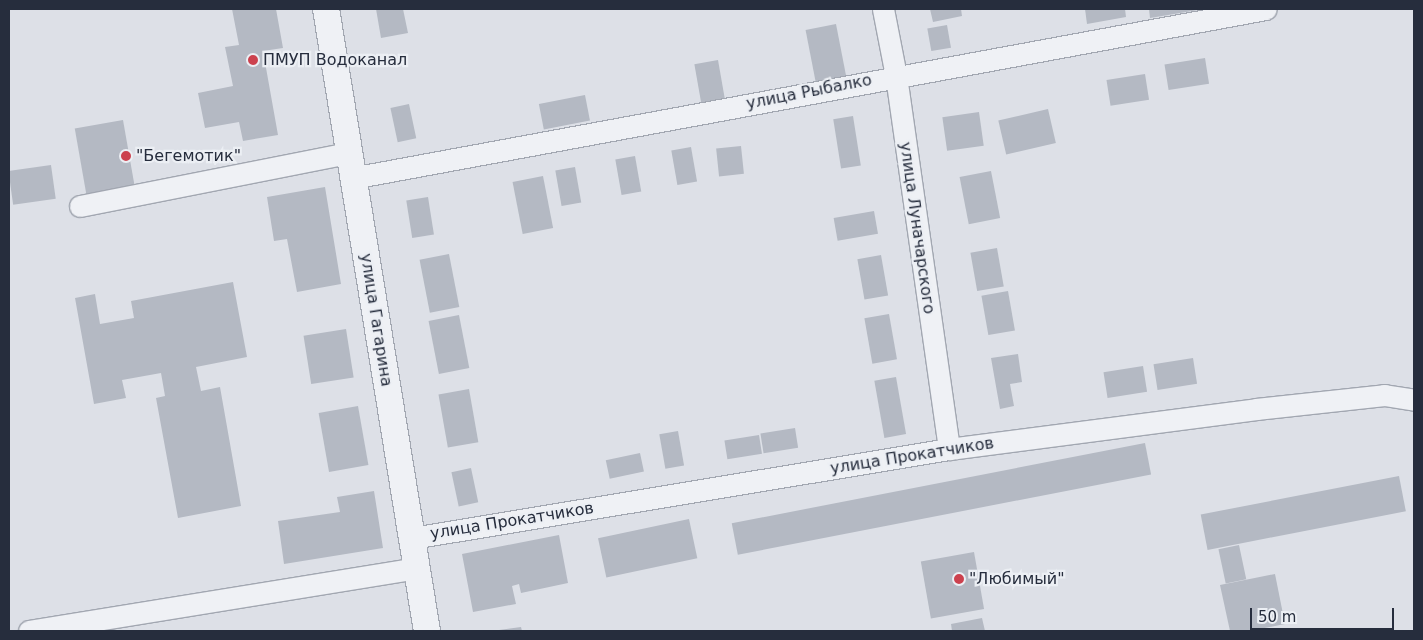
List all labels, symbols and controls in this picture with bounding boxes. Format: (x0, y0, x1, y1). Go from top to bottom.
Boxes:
place label: ПМУП Водоканал (263, 50, 407, 70)
marker: ПМУП Водоканал (247, 54, 259, 66)
street label: улица Рыбалко (745, 70, 873, 114)
street label: улица Луначарского (895, 141, 939, 315)
place label: "Бегемотик" (136, 146, 241, 166)
marker: "Бегемотик" (120, 150, 132, 162)
street label: улица Гагарина (356, 252, 396, 388)
street label: улица Прокатчиков (829, 434, 995, 478)
street label: улица Прокатчиков (429, 499, 595, 543)
place label: "Любимый" (969, 569, 1065, 589)
marker: "Любимый" (953, 573, 965, 585)
scale bar (1253, 598, 1397, 630)
text: 50 m (1258, 608, 1296, 626)

